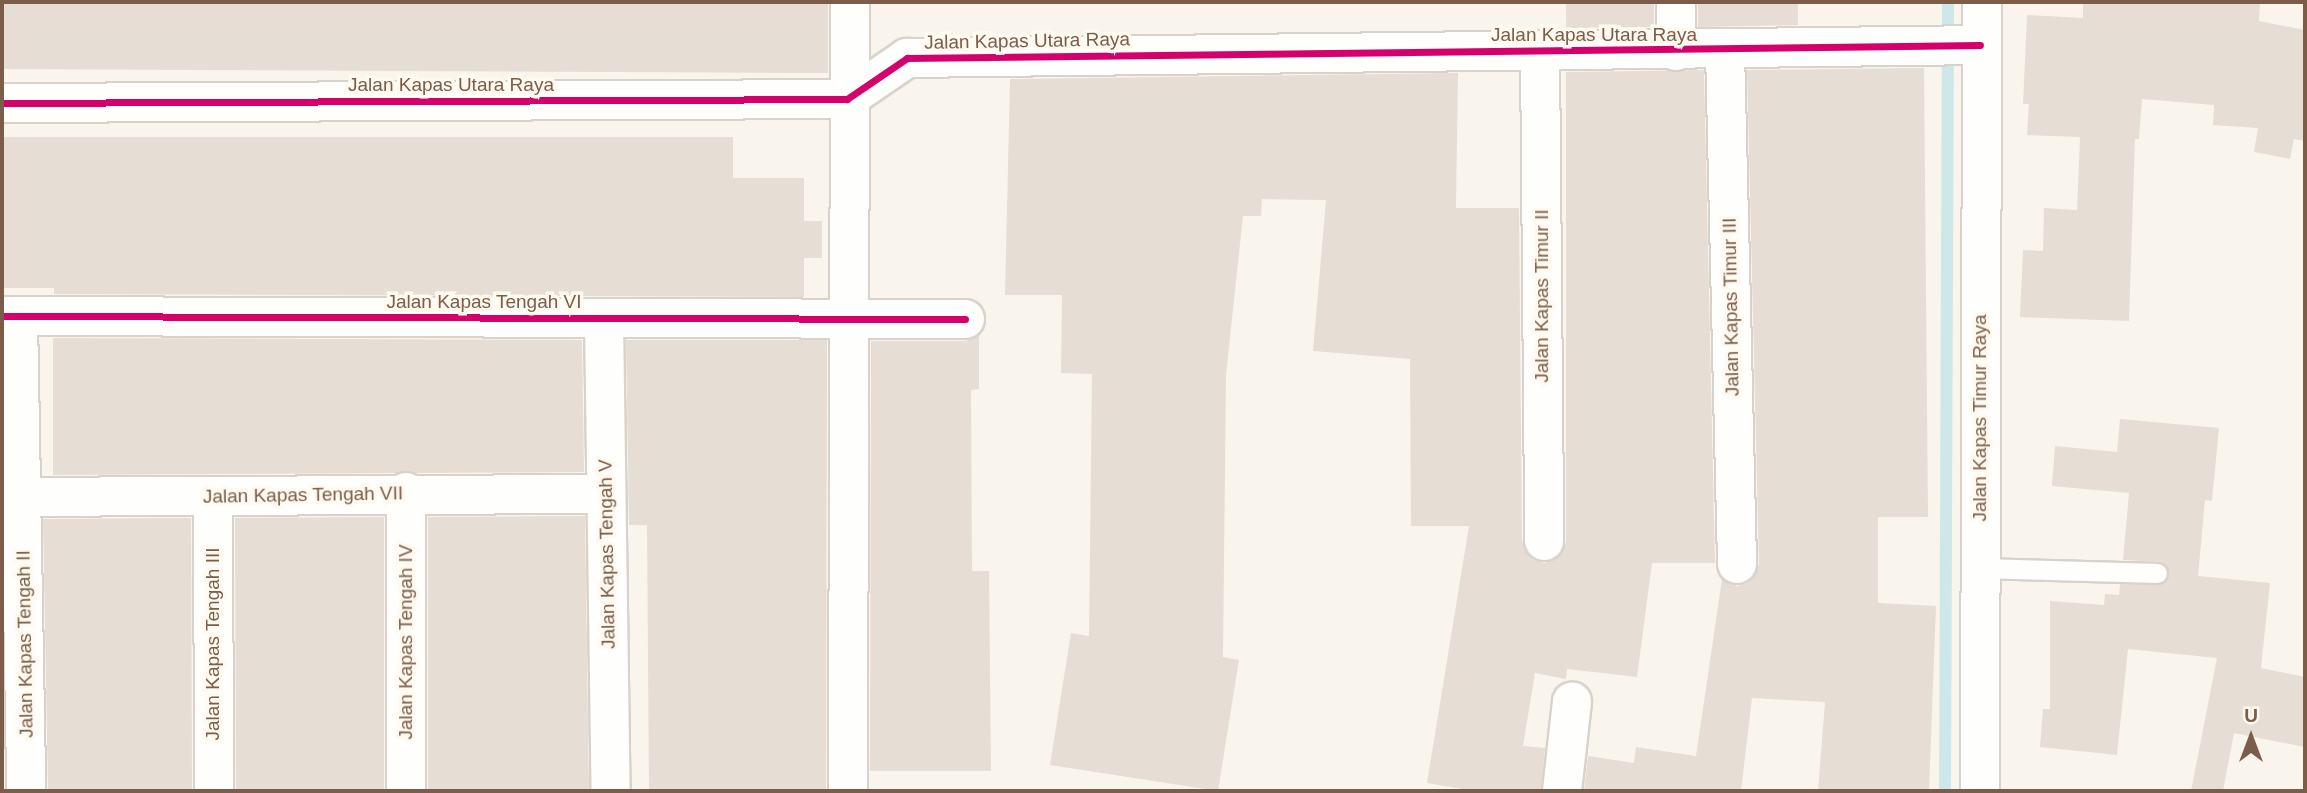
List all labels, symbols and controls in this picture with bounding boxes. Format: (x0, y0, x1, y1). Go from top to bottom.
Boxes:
street label: Jalan Kapas Utara Raya (1491, 24, 1697, 46)
street label: Jalan Kapas Utara Raya (924, 28, 1130, 54)
street label: Jalan Kapas Utara Raya (348, 74, 554, 96)
street label: Jalan Kapas Timur II (1531, 209, 1553, 383)
street label: Jalan Kapas Timur III (1718, 217, 1744, 397)
street label: Jalan Kapas Tengah VI (386, 291, 582, 313)
street label: Jalan Kapas Timur Raya (1969, 314, 1991, 522)
street label: Jalan Kapas Tengah V (594, 459, 620, 649)
street label: Jalan Kapas Tengah VII (202, 482, 404, 508)
street label: Jalan Kapas Tengah IV (395, 544, 417, 740)
street label: Jalan Kapas Tengah III (202, 547, 224, 741)
street label: Jalan Kapas Tengah II (12, 550, 38, 738)
north arrow (2216, 702, 2286, 772)
text: U (2244, 705, 2258, 726)

